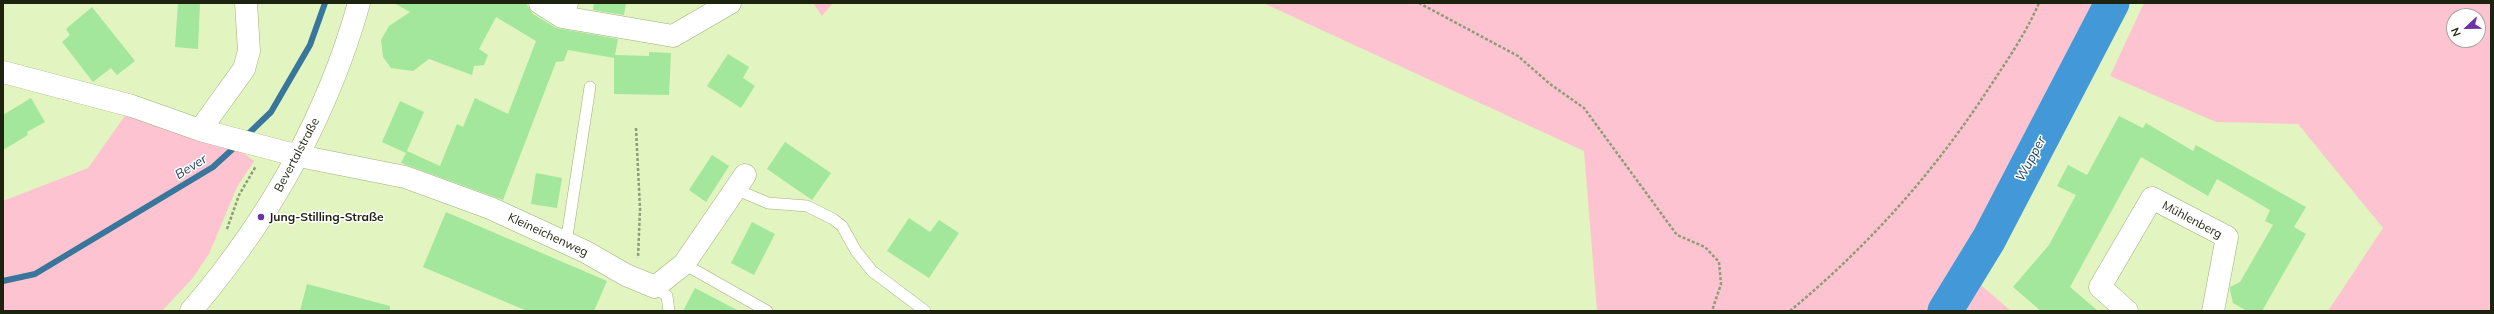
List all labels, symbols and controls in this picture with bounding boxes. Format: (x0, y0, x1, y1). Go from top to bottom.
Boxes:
north arrow (2446, 8, 2486, 48)
text: N (2448, 26, 2464, 39)
street label: Bevertalstraße (271, 115, 323, 195)
water label: Wupper (2013, 134, 2049, 184)
water label: Bever (172, 151, 210, 183)
street label: Mühlenberg (2160, 198, 2224, 242)
place label: Jung-Stilling-Straße (269, 210, 384, 224)
street label: Kleineichenweg (506, 210, 590, 260)
marker: Jung-Stilling-Straße (256, 212, 266, 222)

